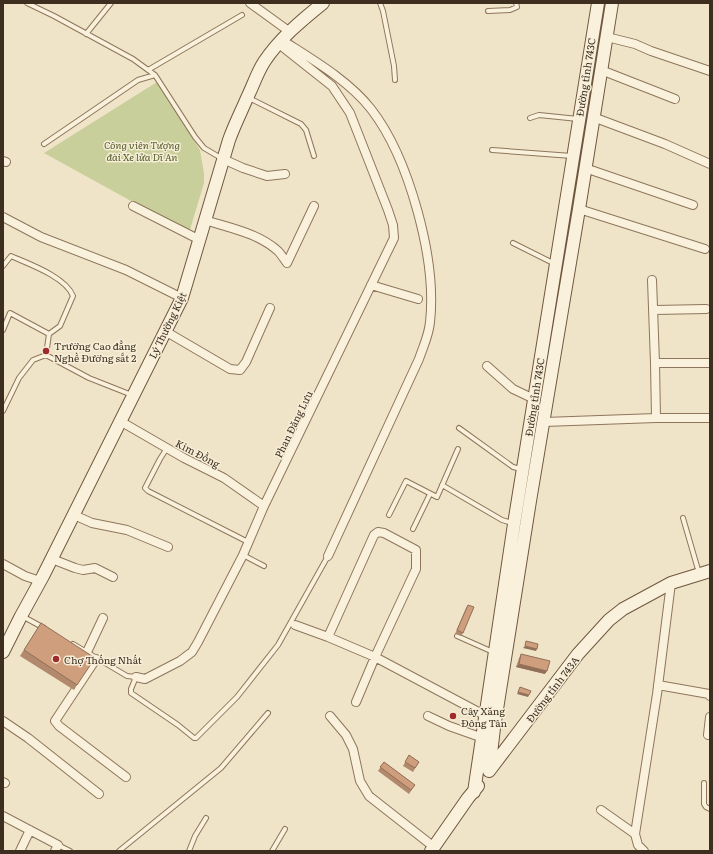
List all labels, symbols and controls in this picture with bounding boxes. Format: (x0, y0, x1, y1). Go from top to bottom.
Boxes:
street label: Đường tỉnh 743C (571, 37, 599, 117)
park label: Công viên Tượng đài Xe lửa Dĩ An (104, 137, 180, 164)
street label: Lý Thường Kiệt (144, 289, 190, 361)
place label: Trường Cao đẳng Nghề Đường sắt 2 (54, 338, 137, 365)
marker: Trường Cao đẳng Nghề Đường sắt 2 (41, 346, 51, 356)
street label: Đường tỉnh 743C (520, 357, 548, 437)
street label: Phan Đăng Lưu (270, 387, 316, 460)
street label: Kim Đồng (173, 435, 223, 471)
place label: Chợ Thống Nhất (64, 652, 142, 667)
street label: Đường tỉnh 743A (522, 652, 582, 725)
marker: Chợ Thống Nhất (51, 654, 61, 664)
place label: Cây Xăng Đông Tân (461, 703, 508, 730)
marker: Cây Xăng Đông Tân (448, 711, 458, 721)

